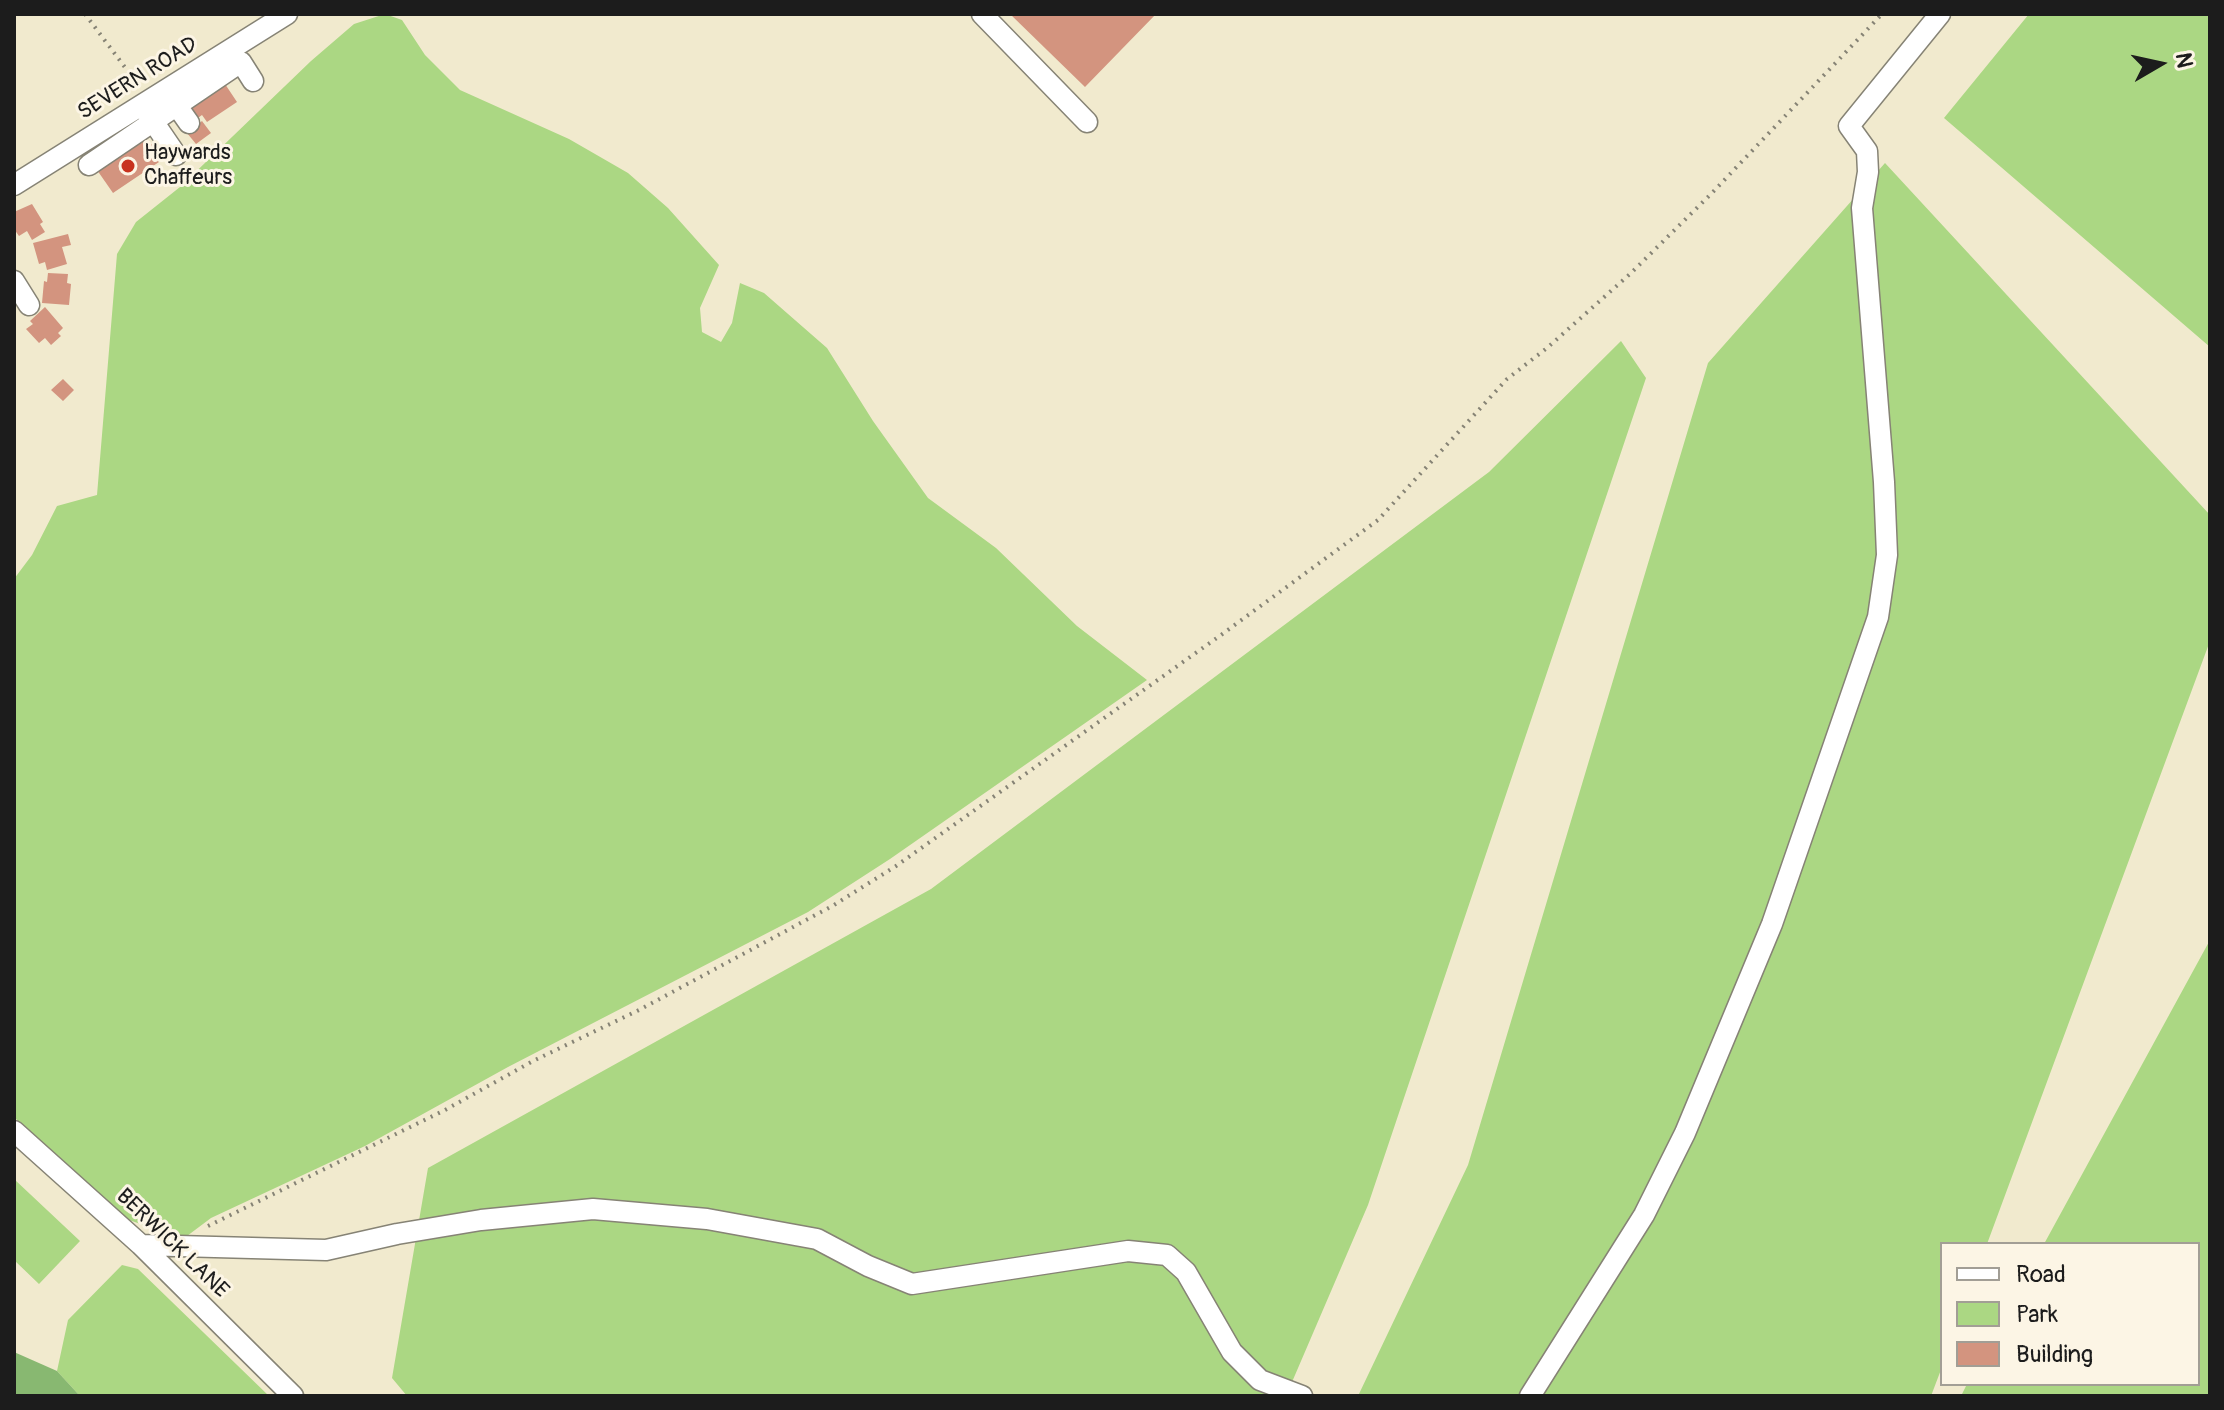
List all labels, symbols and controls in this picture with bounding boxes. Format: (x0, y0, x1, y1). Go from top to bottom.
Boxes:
north arrow (2120, 24, 2200, 104)
street label: SEVERN ROAD (73, 32, 203, 126)
text: N (2169, 51, 2199, 70)
place label: Haywards Chaffeurs (144, 140, 232, 192)
marker: Haywards Chaffeurs (119, 157, 137, 175)
street label: BERWICK LANE (110, 1184, 234, 1304)
legend (1940, 1242, 2200, 1386)
text: Road (2016, 1260, 2066, 1289)
text: Park (2016, 1300, 2058, 1329)
text: Building (2016, 1340, 2093, 1369)

